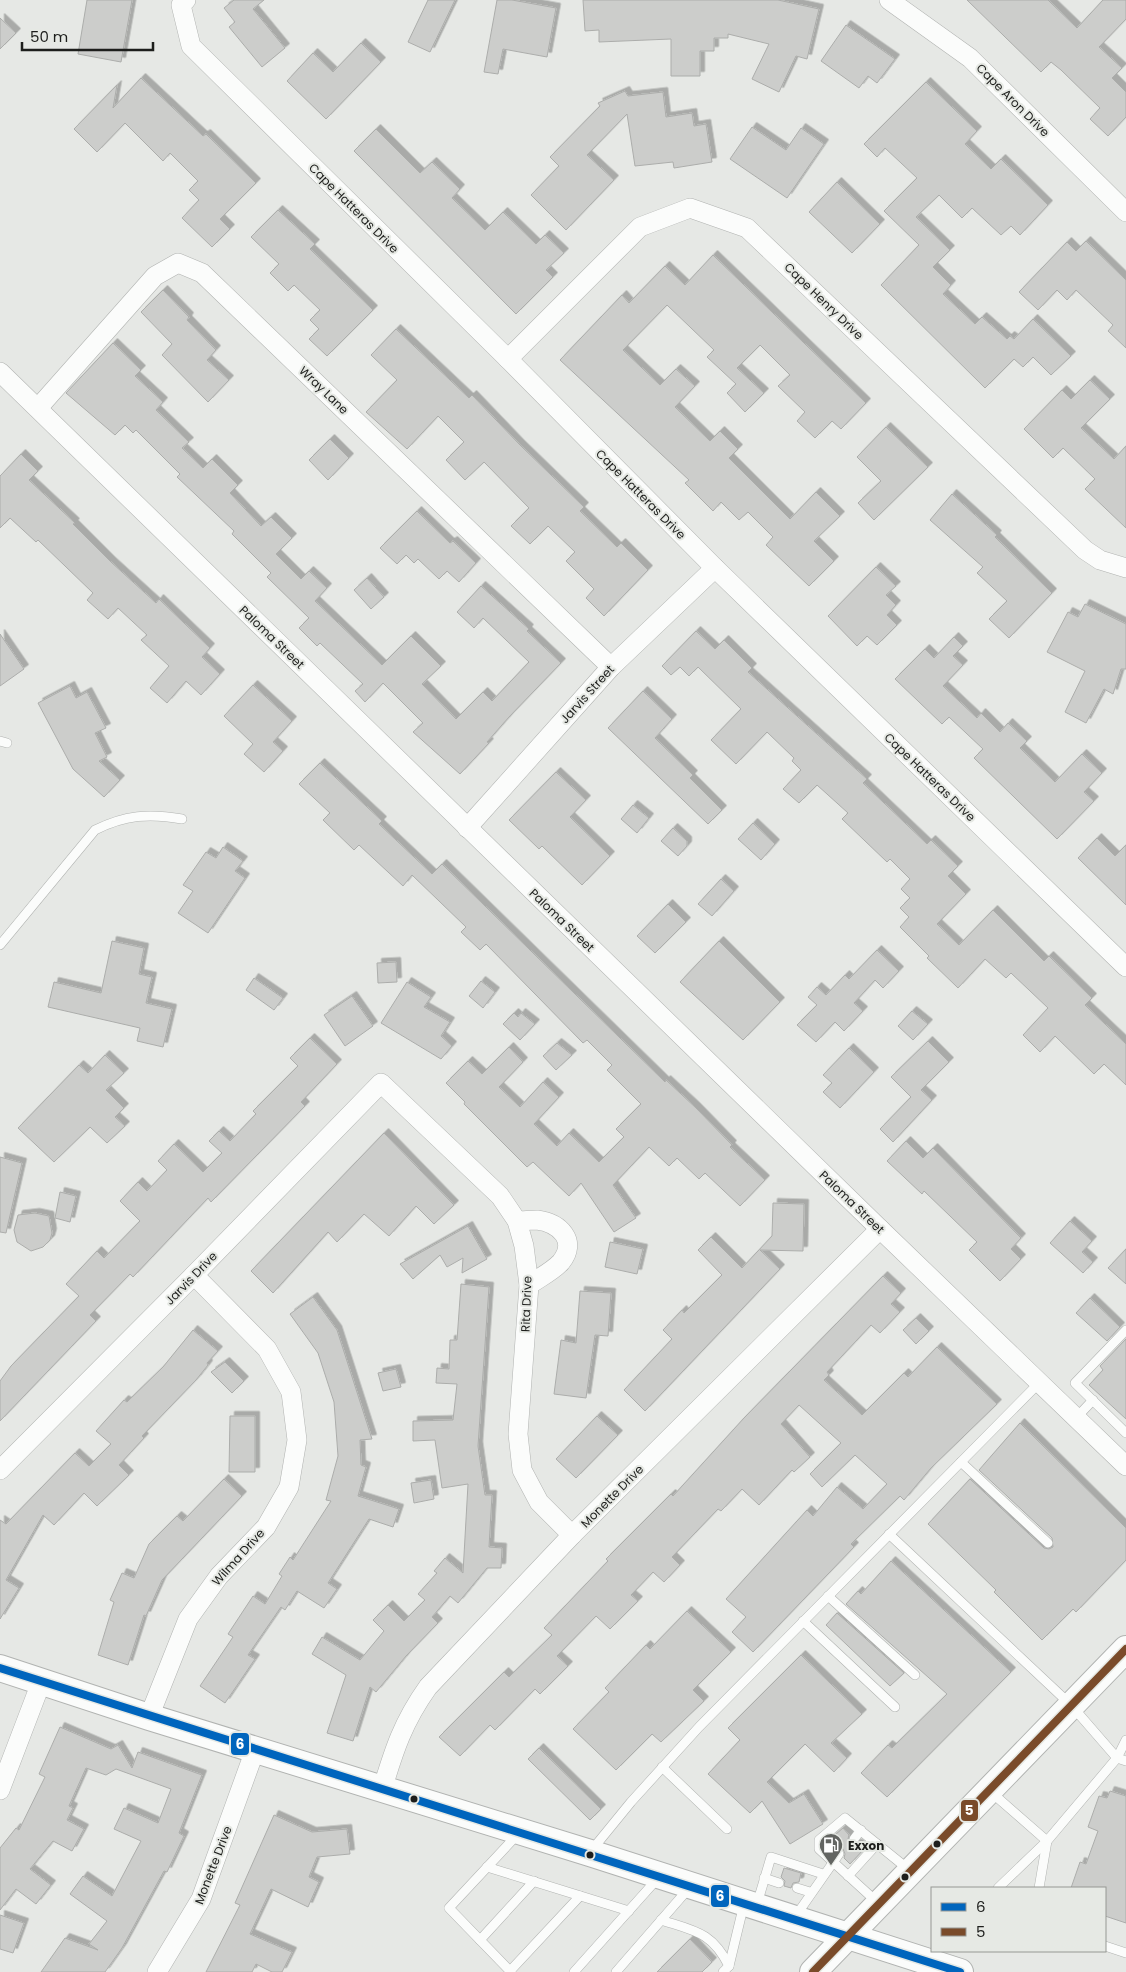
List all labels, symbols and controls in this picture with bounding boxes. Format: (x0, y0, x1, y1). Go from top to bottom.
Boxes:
scale bar (22, 20, 154, 52)
text: 50 m (30, 26, 68, 47)
street label: Cape Aron Drive (973, 60, 1053, 140)
street label: Cape Hatteras Drive (305, 159, 403, 257)
street label: Cape Henry Drive (781, 259, 867, 343)
street label: Wray Lane (296, 362, 352, 418)
street label: Cape Hatteras Drive (592, 445, 690, 543)
street label: Paloma Street (236, 602, 308, 672)
street label: Jarvis Street (556, 661, 618, 727)
street label: Cape Hatteras Drive (881, 729, 979, 825)
street label: Paloma Street (526, 885, 598, 955)
street label: Paloma Street (816, 1167, 888, 1237)
street label: Jarvis Drive (161, 1248, 221, 1308)
street label: Rita Drive (517, 1276, 535, 1332)
street label: Monette Drive (577, 1461, 647, 1531)
street label: Wilma Drive (208, 1525, 268, 1589)
line badge: 6 (230, 1732, 250, 1756)
text: 6 (236, 1734, 245, 1754)
unlabelled marker (409, 1794, 419, 1804)
line badge: 5 (960, 1799, 979, 1822)
text: 5 (964, 1800, 974, 1820)
street label: Monette Drive (190, 1823, 236, 1907)
fuel station icon: Exxon (818, 1832, 844, 1866)
place label: Exxon (848, 1837, 884, 1854)
unlabelled marker (932, 1839, 942, 1849)
unlabelled marker (585, 1850, 595, 1860)
unlabelled marker (900, 1872, 910, 1882)
line badge: 6 (710, 1884, 730, 1908)
text: 6 (716, 1886, 725, 1906)
legend (931, 1887, 1106, 1952)
text: 6 (976, 1896, 986, 1917)
text: 5 (976, 1921, 985, 1942)

